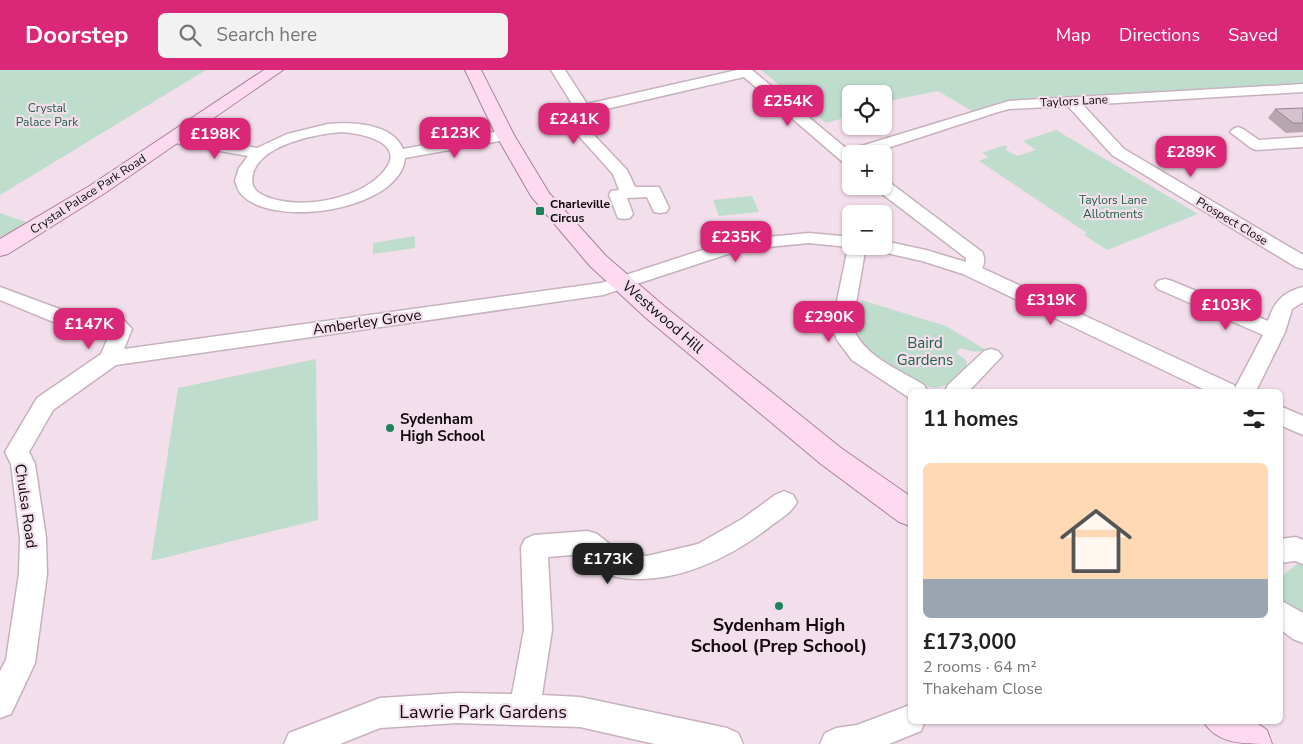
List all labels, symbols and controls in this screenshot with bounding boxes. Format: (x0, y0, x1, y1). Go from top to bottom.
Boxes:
search box (158, 13, 508, 58)
text: Doorstep (25, 19, 128, 51)
icon: search (176, 21, 204, 49)
text: Search here (216, 22, 317, 48)
text: Map (1056, 23, 1091, 47)
text: Directions (1119, 23, 1200, 47)
text: Saved (1228, 23, 1278, 47)
pin: £254K (753, 85, 823, 127)
map controls (842, 85, 892, 255)
button: locate (842, 85, 892, 135)
text: £254K (763, 90, 813, 112)
street label: Taylors Lane (1040, 91, 1108, 111)
park label: Crystal Palace Park (16, 100, 79, 130)
pin: £241K (539, 102, 609, 145)
text: £241K (549, 108, 599, 130)
pin: £123K (420, 116, 490, 159)
pin: £198K (180, 118, 250, 160)
text: £123K (430, 122, 480, 144)
text: £198K (190, 123, 240, 145)
pin: £289K (1156, 136, 1226, 178)
text: £289K (1166, 141, 1216, 163)
button: + (842, 145, 892, 195)
street label: Crystal Palace Park Road (27, 150, 149, 238)
park label: Taylors Lane Allotments (1079, 192, 1147, 222)
street label: Prospect Close (1193, 193, 1271, 249)
place label: Charleville Circus (550, 196, 611, 226)
marker: Charleville Circus (534, 205, 546, 217)
button: − (842, 205, 892, 255)
pin: £235K (701, 220, 771, 263)
text: £235K (711, 226, 761, 248)
street label: Westwood Hill (618, 276, 708, 358)
pin: £319K (1016, 284, 1086, 326)
pin: £103K (1191, 288, 1261, 331)
text: £319K (1026, 289, 1076, 311)
text: £103K (1201, 294, 1251, 316)
pin: £290K (794, 300, 864, 343)
street label: Amberley Grove (311, 304, 423, 340)
text: £290K (804, 306, 854, 328)
pin: £147K (54, 308, 124, 350)
text: £147K (64, 313, 114, 335)
park label: Baird Gardens (897, 333, 953, 370)
text: 11 homes (923, 405, 1018, 433)
icon: filters (1240, 405, 1268, 433)
place label: Sydenham High School (400, 409, 485, 446)
marker: Sydenham High School (384, 422, 396, 434)
street label: Chulsa Road (10, 462, 42, 550)
icon: home (1051, 496, 1141, 586)
pin: £173K (573, 542, 643, 585)
text: £173K (583, 548, 633, 570)
marker: Sydenham High School (Prep School) (773, 600, 785, 612)
place label: Sydenham High School (Prep School) (691, 613, 867, 658)
text: £173,000 (923, 628, 1016, 656)
text: 2 rooms · 64 m² (923, 656, 1036, 678)
text: Thakeham Close (923, 678, 1042, 700)
street label: Lawrie Park Gardens (399, 700, 567, 724)

